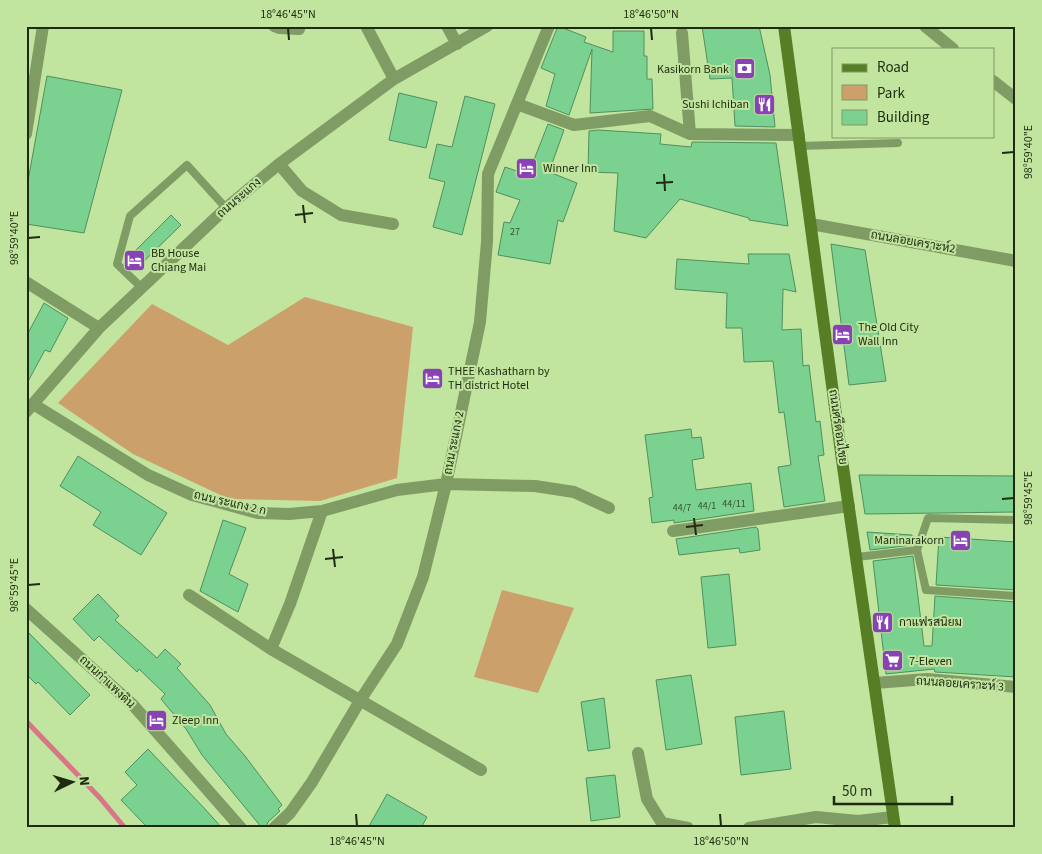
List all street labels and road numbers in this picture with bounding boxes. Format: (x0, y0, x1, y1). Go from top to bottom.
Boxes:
street label: ถนนระแกง (213, 174, 265, 222)
street label: ถนนลอยเคราะห์2 (869, 226, 957, 258)
street label: ถนนศรีดอนไชย (824, 388, 852, 466)
street label: ถนน ระแกง 2 (439, 410, 469, 476)
street label: ถนน ระแกง 2 ก (192, 486, 268, 520)
street label: ถนนกำแพงดิน (75, 652, 139, 713)
street label: ถนนลอยเคราะห์ 3 (915, 672, 1005, 696)

